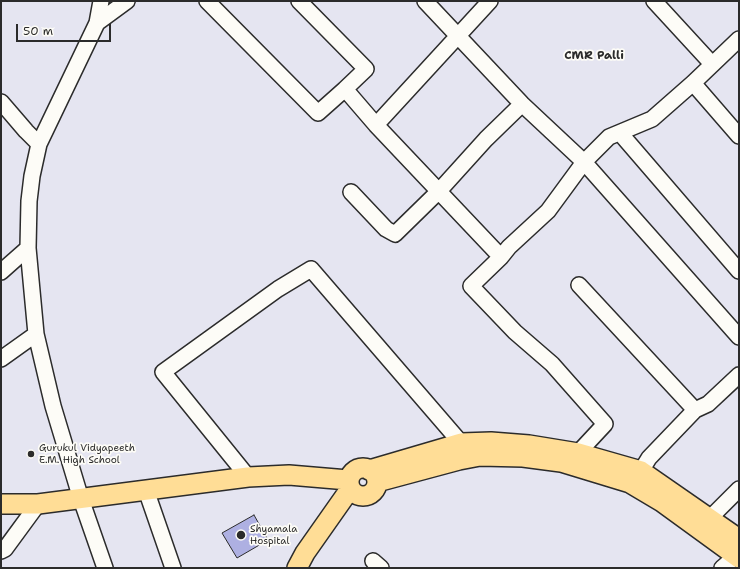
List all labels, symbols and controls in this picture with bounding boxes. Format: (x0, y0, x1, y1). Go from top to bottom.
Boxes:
scale bar (18, 16, 113, 42)
text: 50 m (23, 23, 53, 39)
district label: CMR Palli (564, 49, 624, 63)
place label: Gurukul Vidyapeeth E.M. High School (39, 442, 135, 466)
marker: Gurukul Vidyapeeth E.M. High School (26, 449, 36, 459)
place label: Shyamala Hospital (250, 523, 297, 546)
marker: Shyamala Hospital (235, 529, 247, 541)

